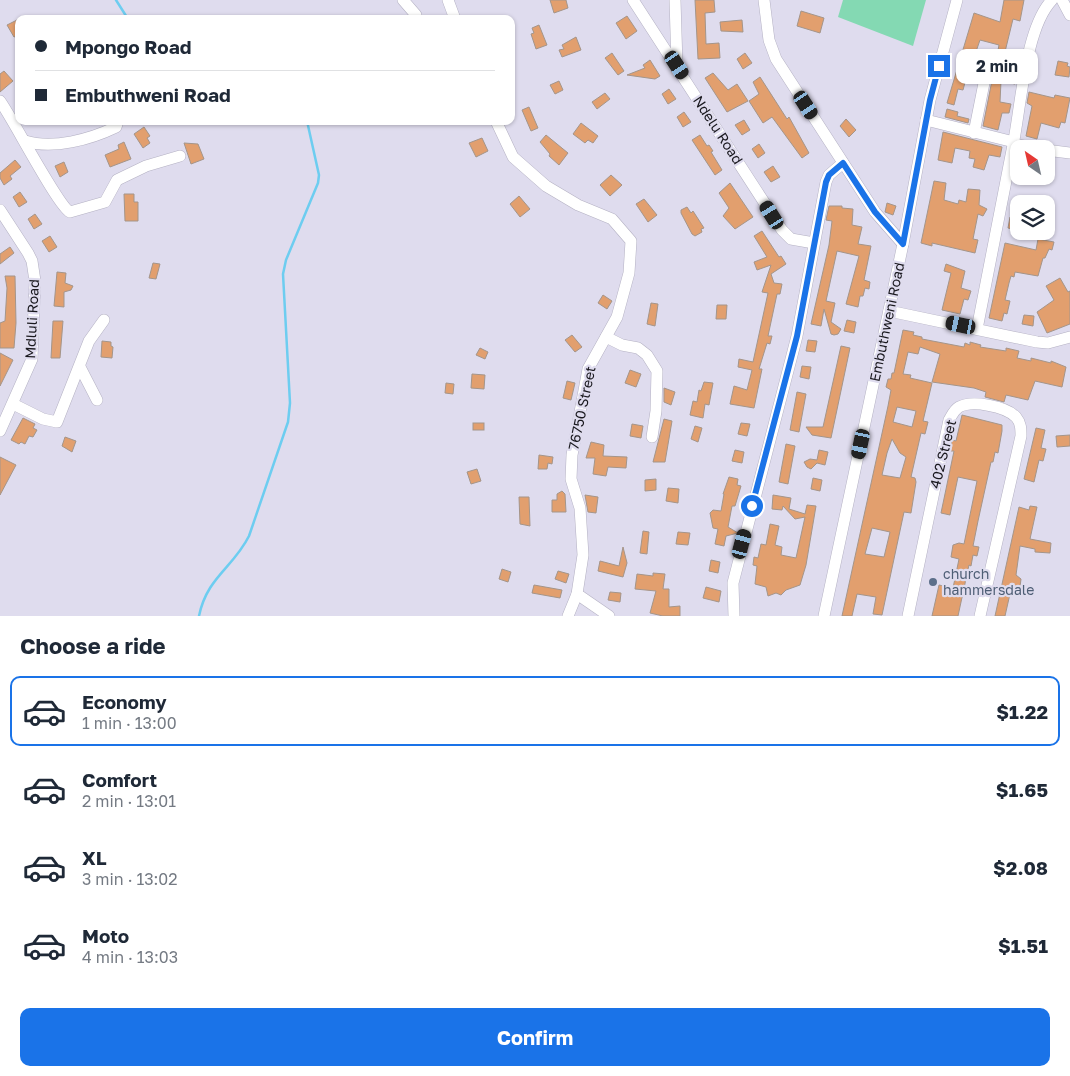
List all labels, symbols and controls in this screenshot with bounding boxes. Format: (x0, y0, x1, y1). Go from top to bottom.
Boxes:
text: Mpongo Road (65, 35, 191, 58)
car (662, 48, 691, 82)
callout: 2 min (956, 48, 1039, 84)
route end (928, 55, 950, 77)
text: 2 min (976, 56, 1018, 76)
text: Embuthweni Road (65, 83, 231, 106)
car (791, 88, 820, 122)
street label: Ndelu Road (690, 92, 747, 167)
north arrow (1010, 140, 1055, 185)
map controls (1010, 140, 1055, 240)
button: layers (1010, 195, 1055, 240)
car (757, 198, 786, 232)
street label: Embuthweni Road (866, 261, 907, 383)
street label: Mdluli Road (21, 279, 42, 359)
car (944, 315, 977, 335)
street label: 76750 Street (564, 365, 599, 451)
street label: 402 Street (926, 418, 959, 490)
car (850, 428, 871, 460)
route start (741, 495, 763, 517)
car (730, 528, 753, 560)
place label: church hammersdale (943, 565, 1034, 598)
marker: church hammersdale (927, 576, 939, 588)
text: Choose a ride (20, 632, 166, 659)
icon: car (22, 689, 67, 734)
text: Economy (82, 690, 167, 713)
text: $1.22 (996, 700, 1048, 723)
text: 1 min · 13:00 (82, 713, 177, 733)
icon: car (22, 767, 67, 812)
text: Comfort (82, 768, 157, 791)
text: $1.65 (996, 778, 1048, 801)
text: 2 min · 13:01 (82, 791, 176, 811)
icon: car (22, 845, 67, 890)
text: XL (82, 846, 107, 869)
text: $2.08 (993, 856, 1048, 879)
text: 3 min · 13:02 (82, 869, 178, 889)
icon: car (22, 923, 67, 968)
text: Moto (82, 924, 129, 947)
text: $1.51 (998, 934, 1048, 957)
text: 4 min · 13:03 (82, 947, 178, 967)
button: Confirm (20, 1008, 1050, 1066)

